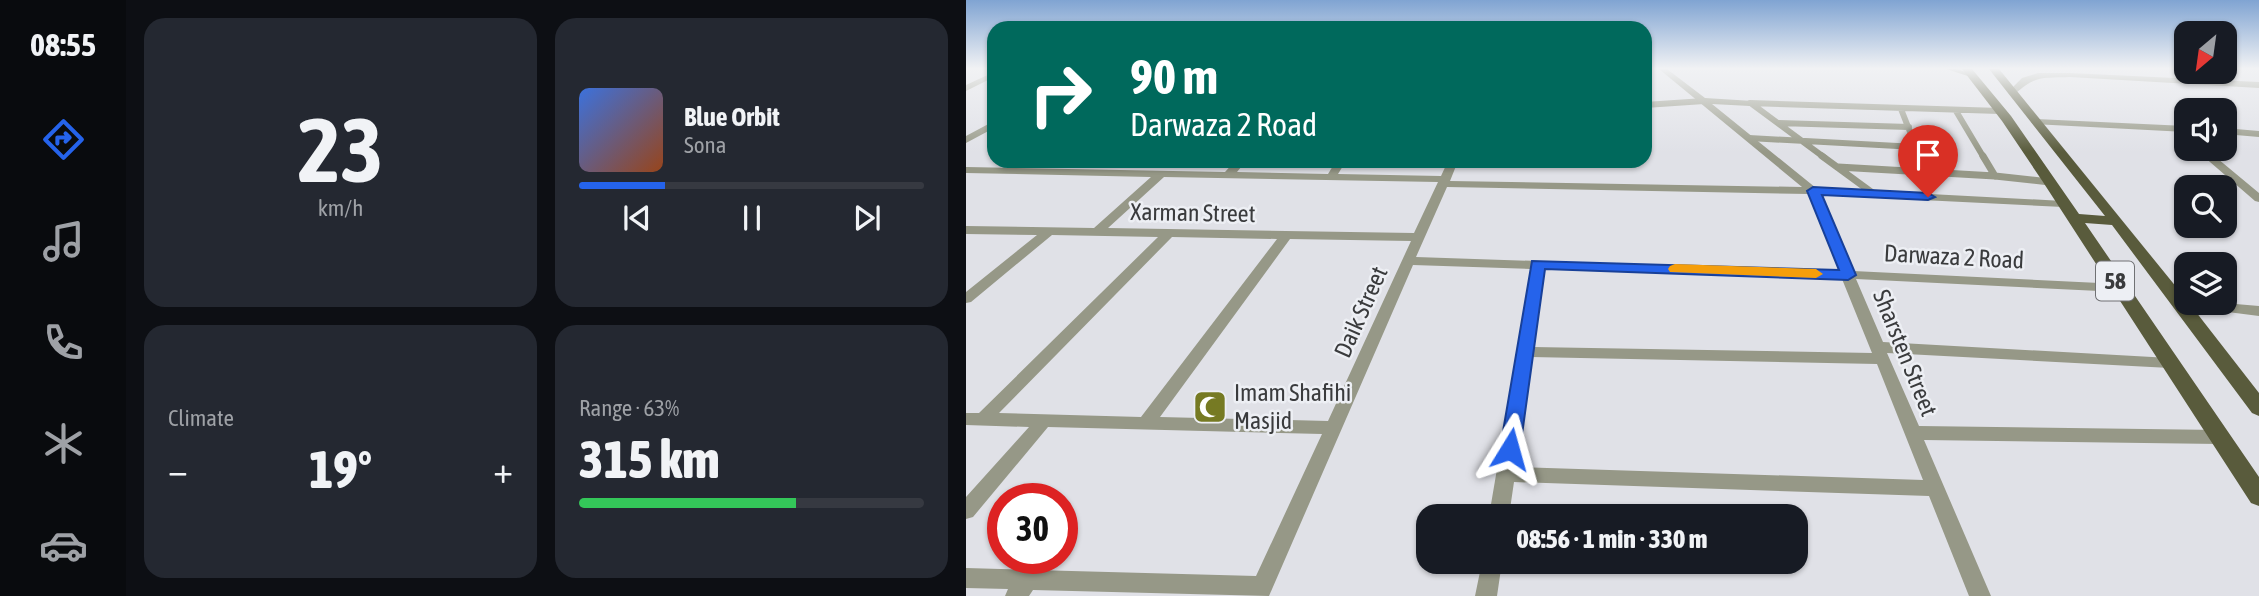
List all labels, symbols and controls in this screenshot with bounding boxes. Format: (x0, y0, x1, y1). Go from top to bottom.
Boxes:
north arrow (2174, 21, 2236, 84)
map controls (2174, 21, 2237, 315)
text: 08:55 (30, 26, 96, 63)
text: 90 m (1130, 48, 1218, 104)
icon: right (1015, 49, 1106, 140)
text: 23 (298, 97, 383, 201)
button: sound (2174, 98, 2237, 161)
text: Blue Orbit (684, 102, 780, 132)
text: Darwaza 2 Road (1130, 106, 1317, 143)
icon: directions (39, 115, 88, 164)
pin (1898, 125, 1958, 197)
text: Sona (684, 132, 726, 158)
icon: arrive (1909, 136, 1947, 174)
button: search (2174, 175, 2237, 238)
text: km/h (318, 195, 363, 221)
street label: Xarman Street (1130, 198, 1256, 227)
icon: previous (618, 199, 656, 237)
icon: pause (733, 199, 771, 237)
icon: next (848, 199, 886, 237)
icon: music (39, 217, 88, 266)
street label: Darwaza 2 Road (1883, 239, 2025, 274)
button: layers (2174, 252, 2237, 315)
street label: Daik Street (1329, 262, 1393, 361)
road number: 58 (2096, 262, 2134, 300)
street label: Sharsten Street (1868, 286, 1943, 420)
icon: phone (39, 318, 88, 367)
place label: Imam Shafihi Masjid (1234, 379, 1351, 434)
mosque icon: Imam Shafihi Masjid (1191, 388, 1229, 426)
text: Range · 63% (579, 395, 679, 421)
text: Climate (168, 405, 234, 431)
position arrow (1473, 412, 1547, 486)
icon: climate (39, 419, 88, 468)
text: 315 km (579, 429, 720, 489)
text: 19° (309, 439, 372, 499)
text: − (168, 448, 188, 491)
text: + (493, 448, 513, 491)
speed limit sign: 30 (987, 483, 1078, 574)
icon: car (39, 521, 88, 570)
text: 08:56 · 1 min · 330 m (1517, 524, 1707, 554)

